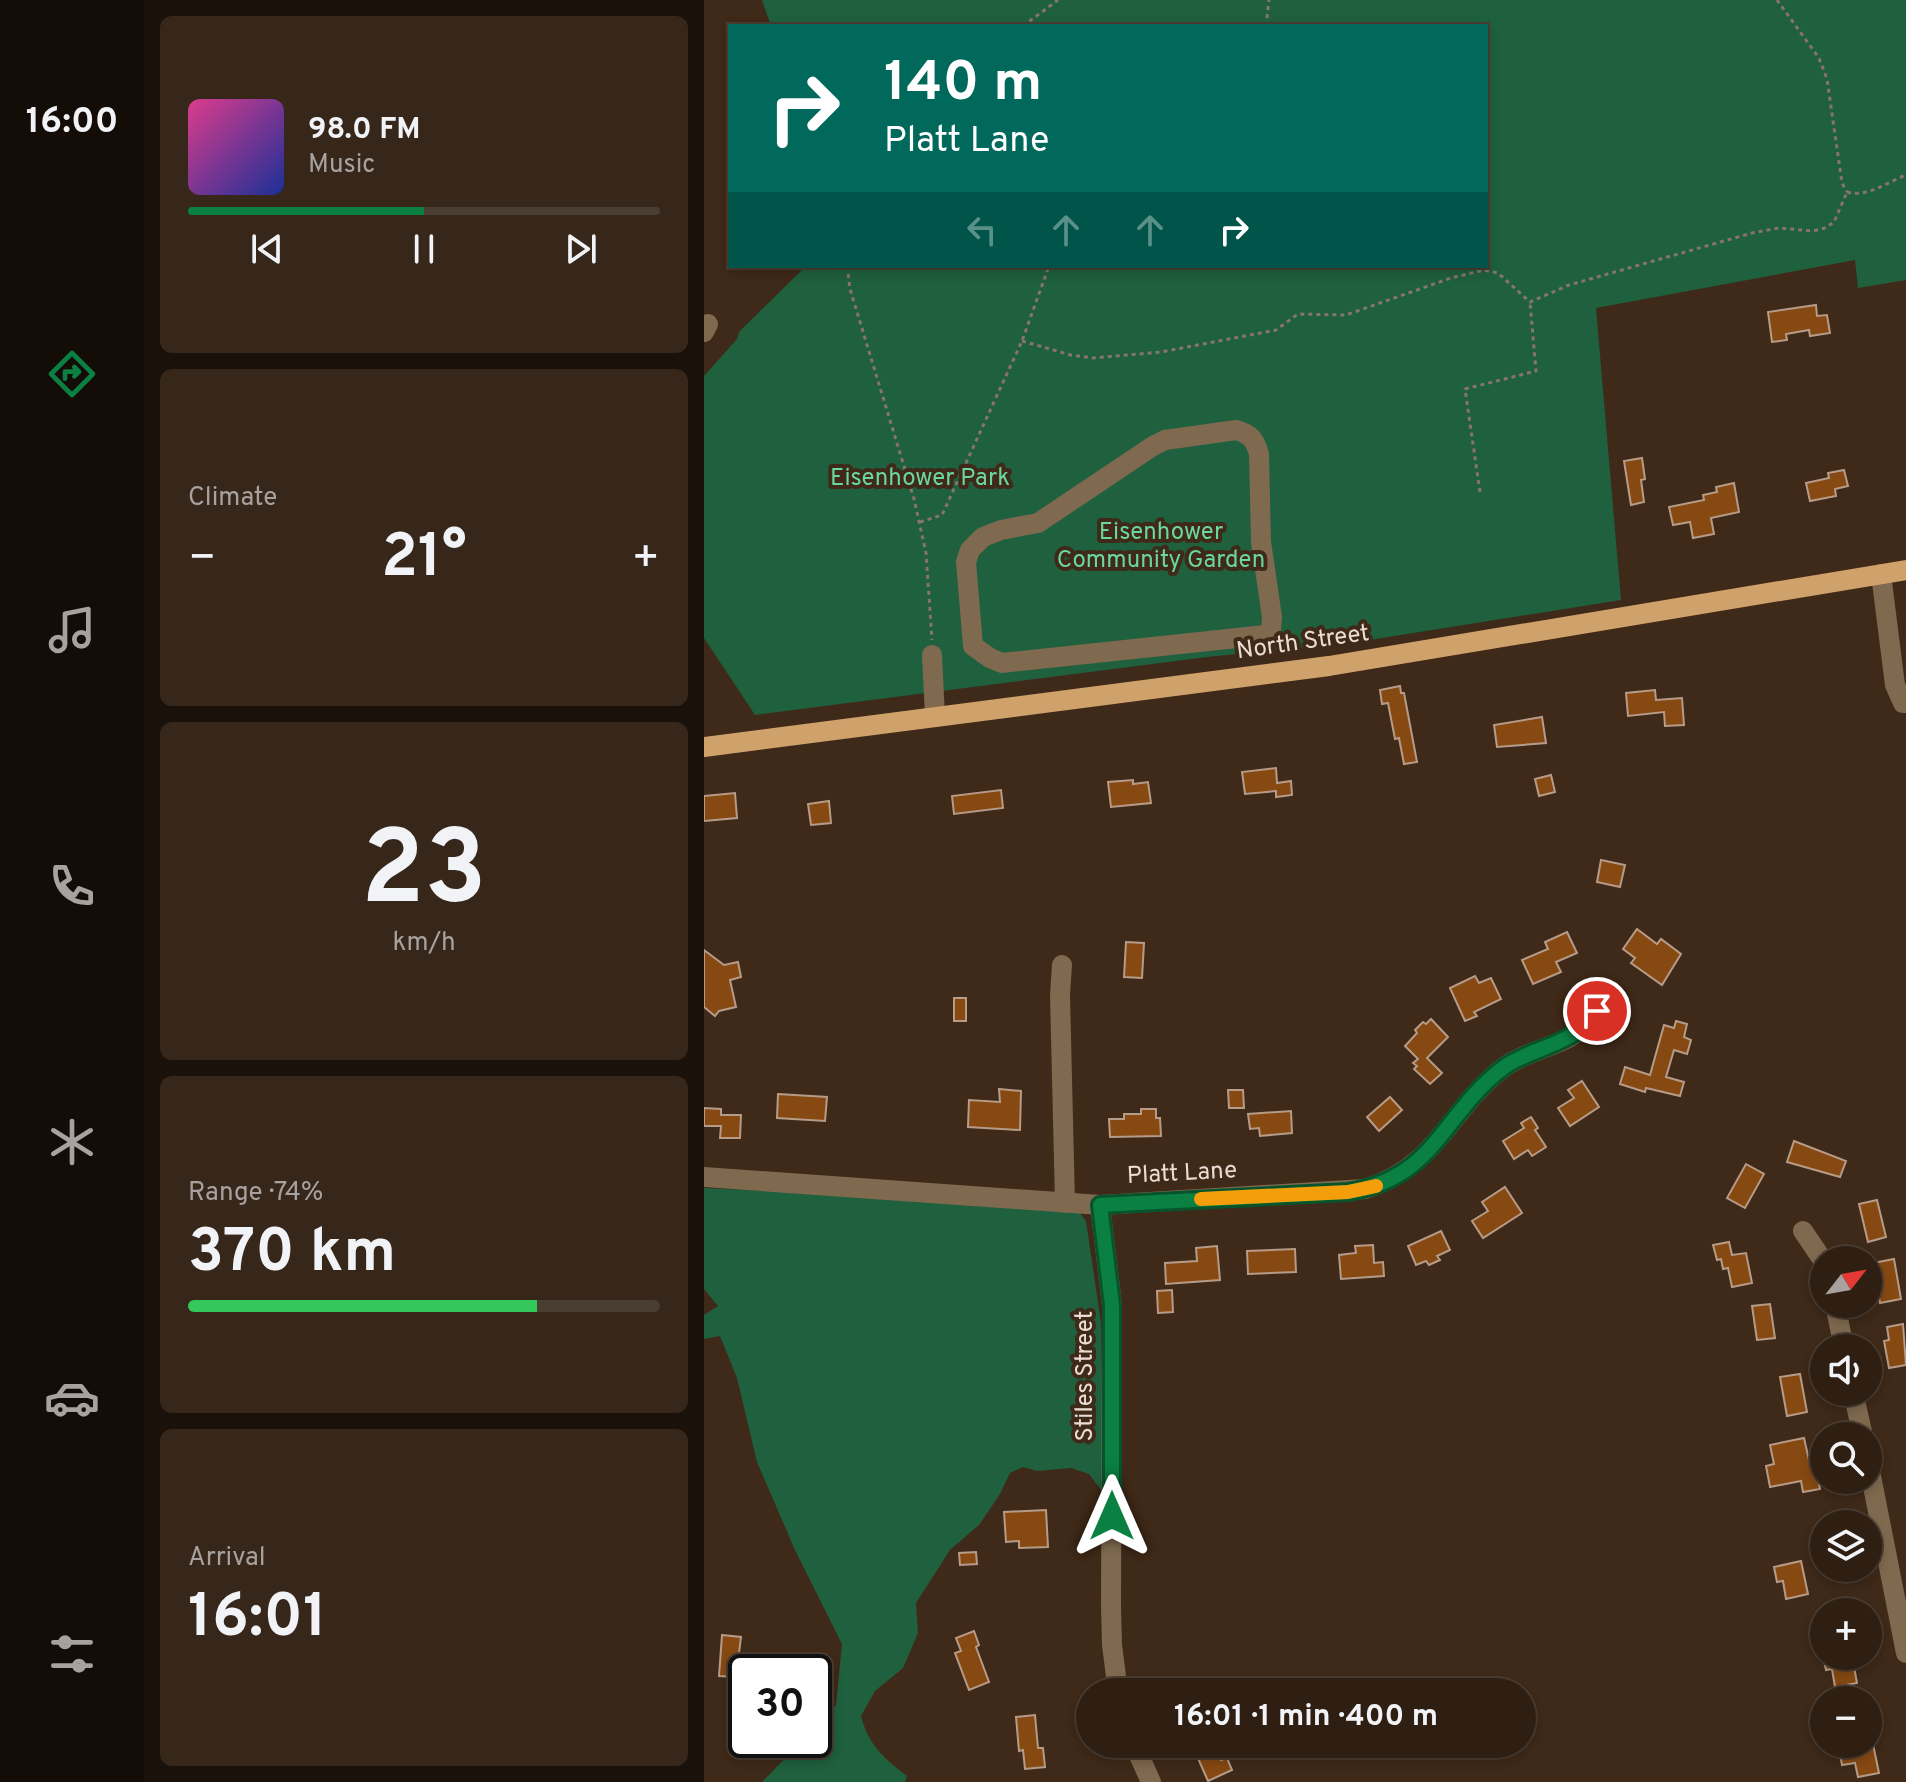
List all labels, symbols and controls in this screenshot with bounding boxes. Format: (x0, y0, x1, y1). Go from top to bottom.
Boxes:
text: 140 m (884, 50, 1042, 120)
icon: right (752, 56, 856, 160)
text: 16:00 (26, 100, 118, 146)
text: 98.0 FM (308, 112, 421, 149)
text: Platt Lane (884, 119, 1049, 165)
text: Music (308, 149, 375, 182)
icon: left (960, 208, 1004, 252)
icon: ahead (1044, 208, 1088, 252)
icon: ahead (1128, 208, 1172, 252)
icon: right (1212, 208, 1256, 252)
icon: previous (245, 227, 289, 271)
icon: pause (402, 227, 446, 271)
icon: next (559, 227, 603, 271)
icon: directions (44, 346, 100, 402)
park label: Eisenhower Park (830, 464, 1010, 494)
text: Climate (188, 482, 277, 515)
park label: Eisenhower Community Garden (1057, 518, 1265, 576)
text: 21° (381, 522, 467, 598)
text: − (188, 532, 216, 588)
text: + (632, 532, 660, 588)
icon: music (44, 602, 100, 658)
street label: North Street (1235, 619, 1371, 667)
text: 23 (361, 809, 487, 941)
icon: phone (44, 858, 100, 914)
text: km/h (392, 927, 456, 960)
pin (1563, 977, 1631, 1045)
icon: arrive (1575, 989, 1619, 1033)
icon: climate (44, 1114, 100, 1170)
street label: Platt Lane (1126, 1156, 1238, 1192)
text: Range · 74% (188, 1177, 324, 1210)
text: 370 km (188, 1217, 396, 1293)
north arrow (1810, 1246, 1882, 1318)
map controls (1810, 1246, 1882, 1758)
street label: Stiles Street (1071, 1311, 1101, 1441)
button: sound (1810, 1334, 1882, 1406)
icon: car (44, 1370, 100, 1426)
button: search (1810, 1422, 1882, 1494)
position arrow (1070, 1474, 1154, 1558)
button: layers (1810, 1510, 1882, 1582)
text: Arrival (188, 1542, 266, 1575)
text: 16:01 (188, 1582, 327, 1658)
button: + (1810, 1598, 1882, 1670)
icon: filters (44, 1626, 100, 1682)
speed limit sign: 30 (728, 1654, 832, 1758)
button: − (1810, 1686, 1882, 1758)
text: 16:01 · 1 min · 400 m (1174, 1699, 1438, 1736)

